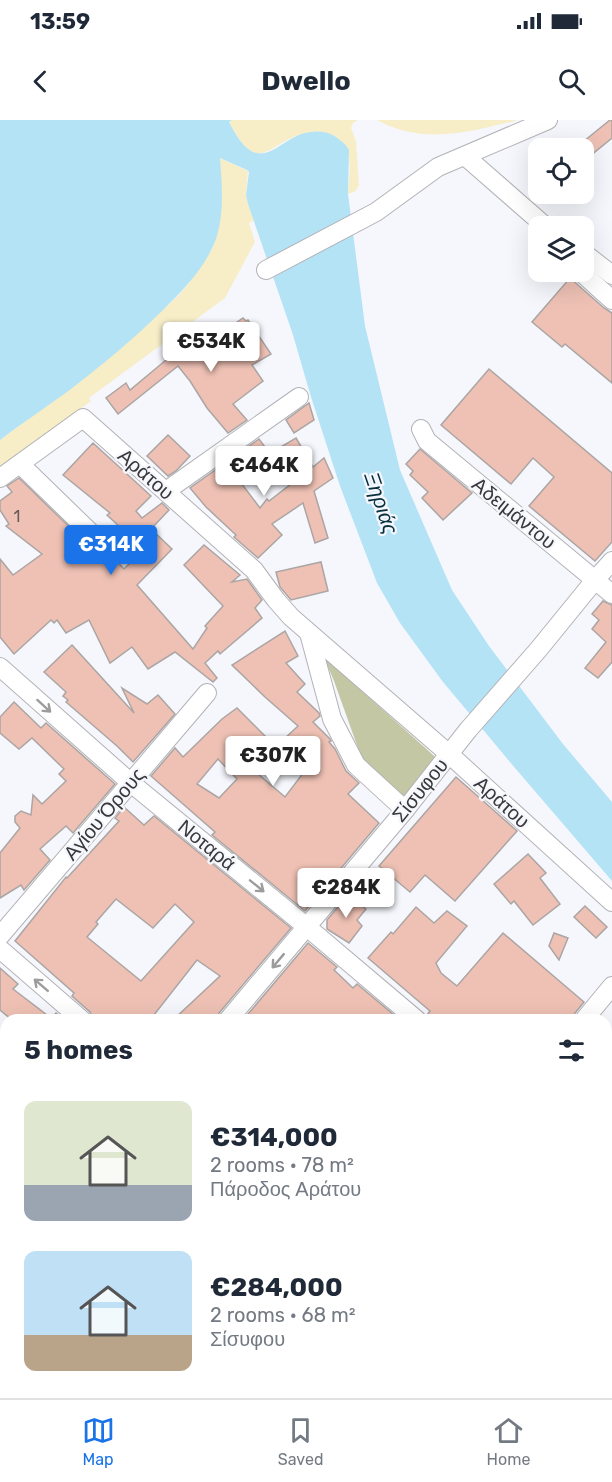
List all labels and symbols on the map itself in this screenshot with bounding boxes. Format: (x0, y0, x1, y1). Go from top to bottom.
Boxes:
pin: €534K (169, 322, 253, 373)
street label: Αράτου (113, 443, 179, 505)
pin: €464K (222, 446, 306, 497)
water label: Ξηριάς (359, 467, 404, 538)
street label: Αδειμάντου (467, 472, 561, 554)
house number: 1 (14, 507, 20, 526)
pin: €314K (69, 525, 153, 576)
one-way arrow (36, 699, 52, 712)
pin: €307K (231, 736, 315, 787)
street label: Σίσυφου (387, 753, 453, 827)
street label: Αγίου Όρους (59, 763, 150, 865)
street label: Αράτου (469, 771, 535, 833)
street label: Νοταρά (173, 814, 241, 876)
pin: €284K (304, 868, 388, 919)
one-way arrow (249, 879, 265, 892)
one-way arrow (271, 953, 285, 968)
one-way arrow (34, 978, 49, 992)

